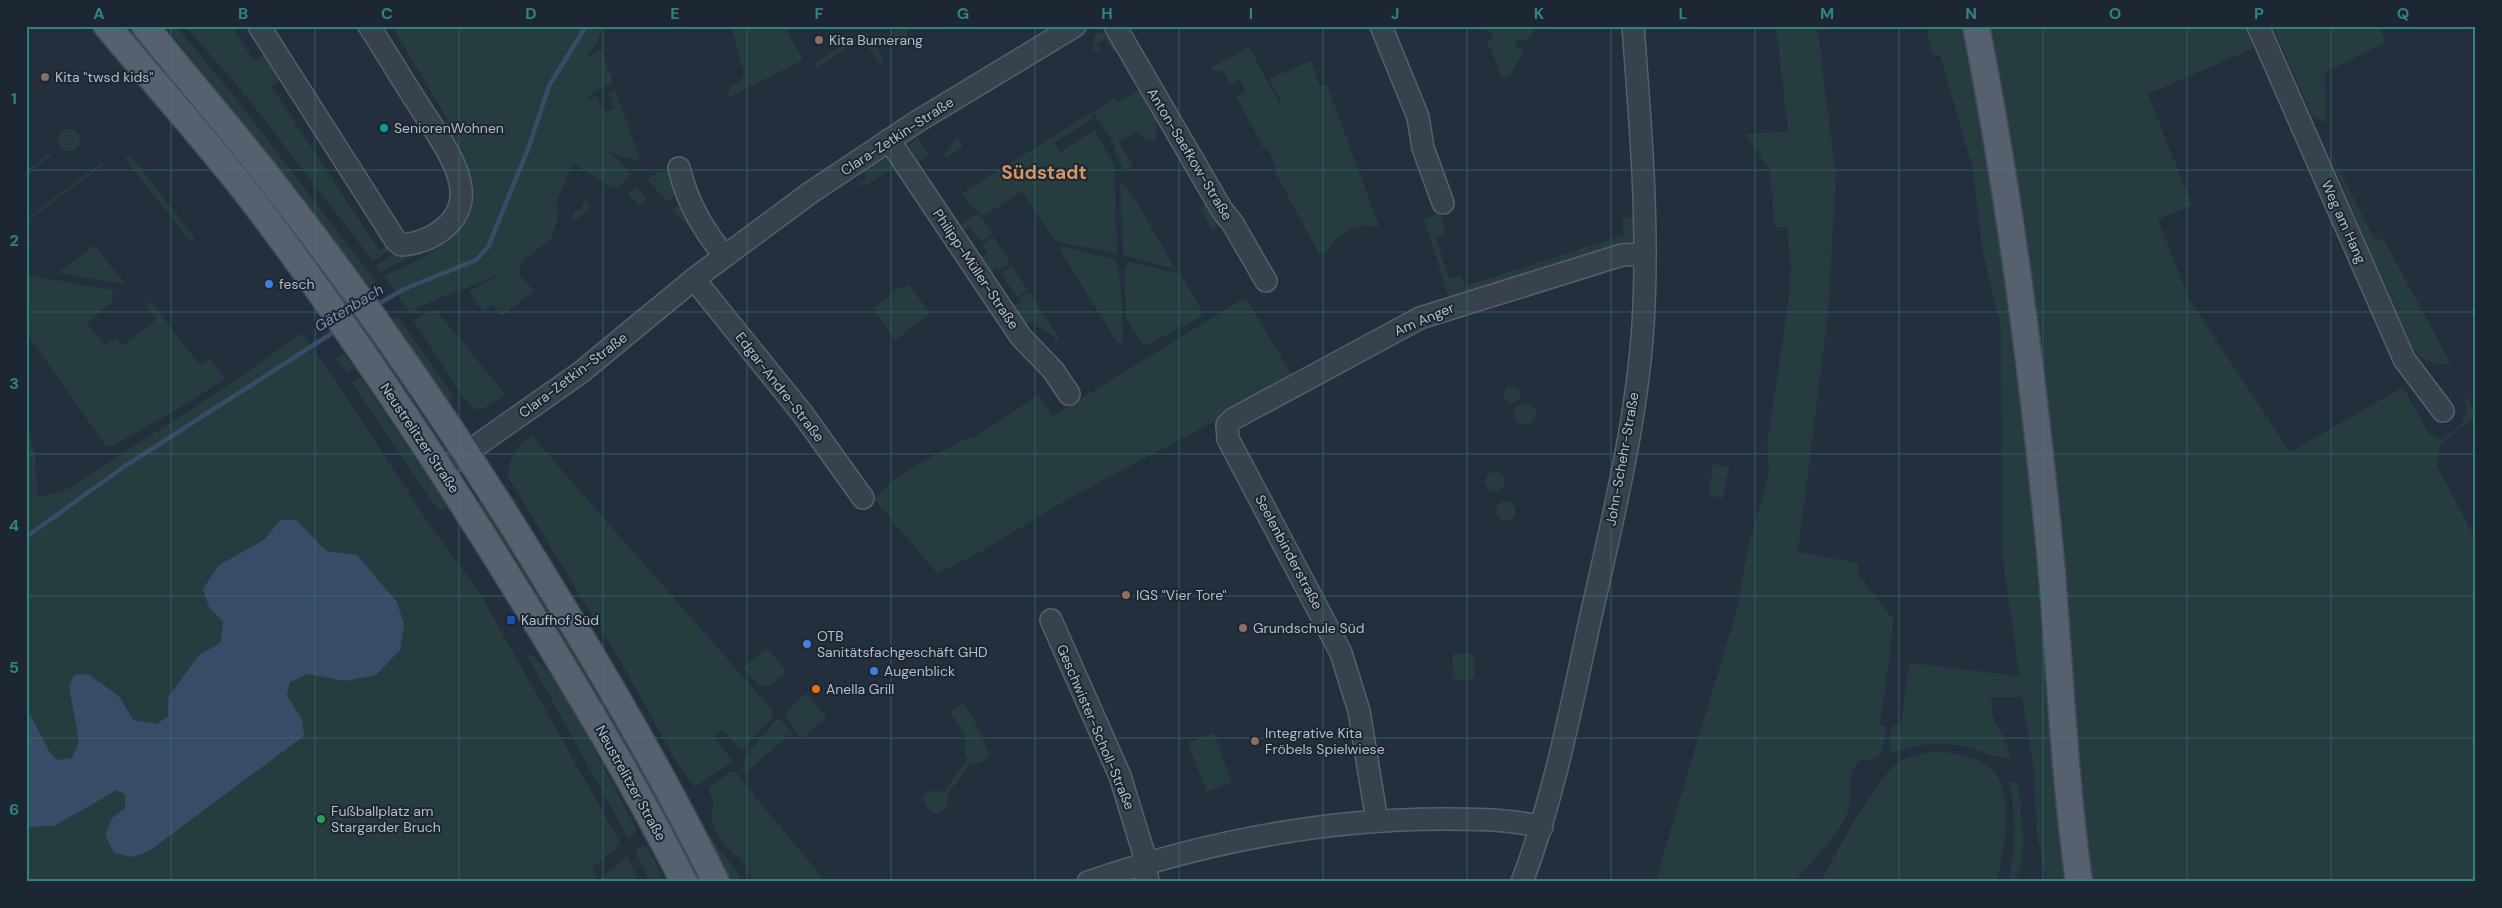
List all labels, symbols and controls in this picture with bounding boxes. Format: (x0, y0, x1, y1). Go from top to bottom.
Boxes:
text: A (93, 3, 105, 24)
text: B (238, 3, 248, 24)
text: C (381, 3, 393, 24)
text: D (525, 3, 537, 24)
text: E (670, 3, 680, 24)
text: F (815, 3, 824, 24)
text: G (957, 3, 969, 24)
text: H (1101, 3, 1113, 24)
text: I (1249, 3, 1253, 24)
text: J (1391, 3, 1399, 24)
text: K (1534, 3, 1545, 24)
text: L (1679, 3, 1688, 24)
text: M (1820, 3, 1834, 24)
text: N (1965, 3, 1977, 24)
text: O (2109, 3, 2121, 24)
text: P (2254, 3, 2264, 24)
text: Q (2397, 3, 2409, 24)
place label: Kita Bumerang (829, 31, 923, 49)
marker: Kita Bumerang (813, 34, 825, 46)
place label: Kita "twsd kids" (55, 68, 153, 86)
marker: Kita "twsd kids" (39, 71, 51, 83)
street label: Anton-Saefkow-Straße (1143, 85, 1237, 223)
text: 1 (11, 88, 17, 109)
street label: Clara-Zetkin-Straße (837, 93, 957, 179)
place label: SeniorenWohnen (394, 119, 504, 137)
marker: SeniorenWohnen (378, 122, 390, 134)
district label: Südstadt (1001, 160, 1087, 185)
street label: Weg am Hang (2318, 178, 2370, 267)
street label: Philipp-Müller-Straße (929, 205, 1023, 333)
text: 2 (9, 230, 19, 251)
place label: fesch (279, 275, 315, 293)
marker: fesch (263, 278, 275, 290)
water label: Gätenbach (311, 279, 388, 336)
street label: Am Anger (1391, 298, 1457, 340)
street label: Clara-Zetkin-Straße (515, 328, 631, 422)
street label: Edgar-Andre-Straße (732, 328, 828, 446)
text: 3 (9, 373, 19, 394)
street label: Neustrelitzer Straße (376, 379, 464, 497)
street label: John-Schehr-Straße (1601, 391, 1643, 527)
street label: Seelenbinderstraße (1251, 492, 1327, 612)
text: 4 (9, 515, 19, 536)
place label: IGS "Vier Tore" (1136, 586, 1227, 604)
marker: IGS "Vier Tore" (1120, 589, 1132, 601)
place label: Kaufhof Süd (521, 611, 599, 629)
marker: Kaufhof Süd (505, 614, 517, 626)
place label: Grundschule Süd (1253, 619, 1364, 637)
marker: Grundschule Süd (1237, 622, 1249, 634)
place label: OTB Sanitätsfachgeschäft GHD (817, 627, 988, 661)
marker: OTB Sanitätsfachgeschäft GHD (801, 638, 813, 650)
street label: Geschwister-Scholl-Straße (1053, 642, 1139, 813)
text: 5 (9, 657, 19, 678)
place label: Augenblick (884, 662, 955, 680)
marker: Augenblick (868, 665, 880, 677)
place label: Anella Grill (826, 680, 894, 698)
marker: Anella Grill (810, 683, 822, 695)
street label: Neustrelitzer Straße (592, 722, 670, 844)
place label: Integrative Kita Fröbels Spielwiese (1265, 724, 1385, 758)
marker: Integrative Kita Fröbels Spielwiese (1249, 735, 1261, 747)
text: 6 (9, 799, 19, 820)
place label: Fußballplatz am Stargarder Bruch (331, 802, 441, 836)
marker: Fußballplatz am Stargarder Bruch (315, 813, 327, 825)

